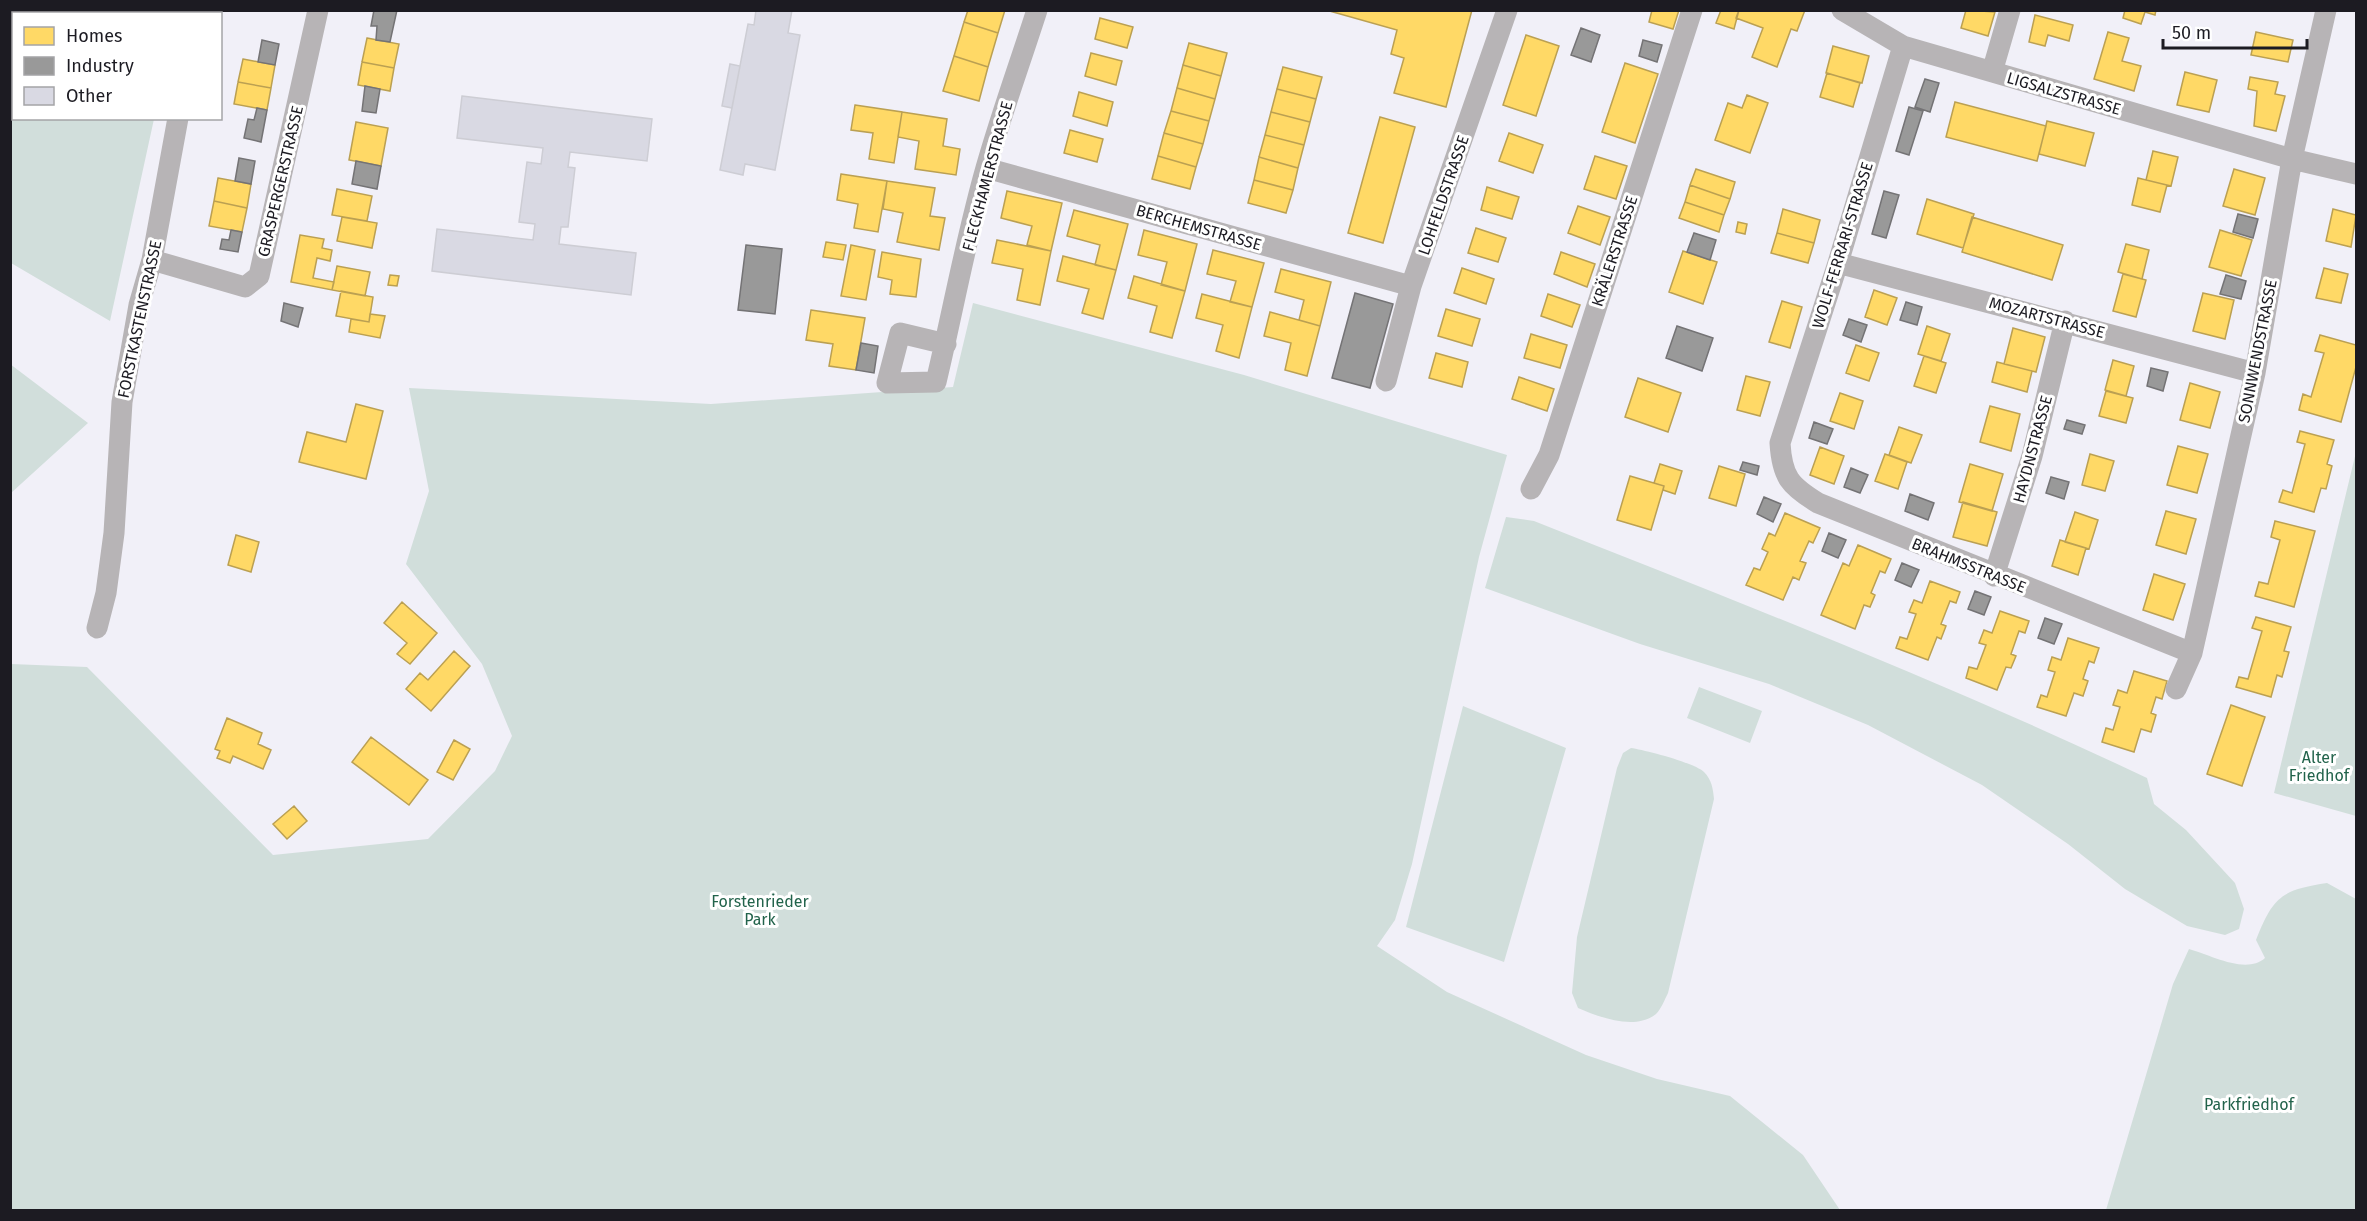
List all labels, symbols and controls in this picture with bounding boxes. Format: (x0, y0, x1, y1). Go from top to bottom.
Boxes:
legend (12, 12, 222, 120)
scale bar (2163, 12, 2307, 50)
text: 50 m (2172, 22, 2211, 44)
text: Homes (66, 25, 122, 47)
text: Industry (66, 55, 134, 77)
street label: LIGSALZSTRASSE (2005, 68, 2123, 119)
text: Other (66, 85, 112, 107)
street label: FLECKHAMERSTRASSE (958, 99, 1017, 253)
street label: GRASPERGERSTRASSE (254, 104, 307, 259)
street label: LOHFELDSTRASSE (1414, 133, 1473, 257)
street label: WOLF-FERRARI-STRASSE (1808, 160, 1877, 331)
street label: KRÄLERSTRASSE (1588, 193, 1641, 309)
street label: BERCHEMSTRASSE (1134, 200, 1264, 254)
street label: FORSTKASTENSTRASSE (113, 238, 166, 400)
street label: SONNWENDSTRASSE (2234, 278, 2281, 425)
street label: MOZARTSTRASSE (1987, 293, 2107, 342)
street label: HAYDNSTRASSE (2009, 393, 2056, 505)
street label: BRAHMSSTRASSE (1909, 534, 2029, 597)
park label: Alter Friedhof (2289, 748, 2351, 785)
park label: Forstenrieder Park (711, 892, 810, 929)
park label: Parkfriedhof (2204, 1095, 2296, 1114)

